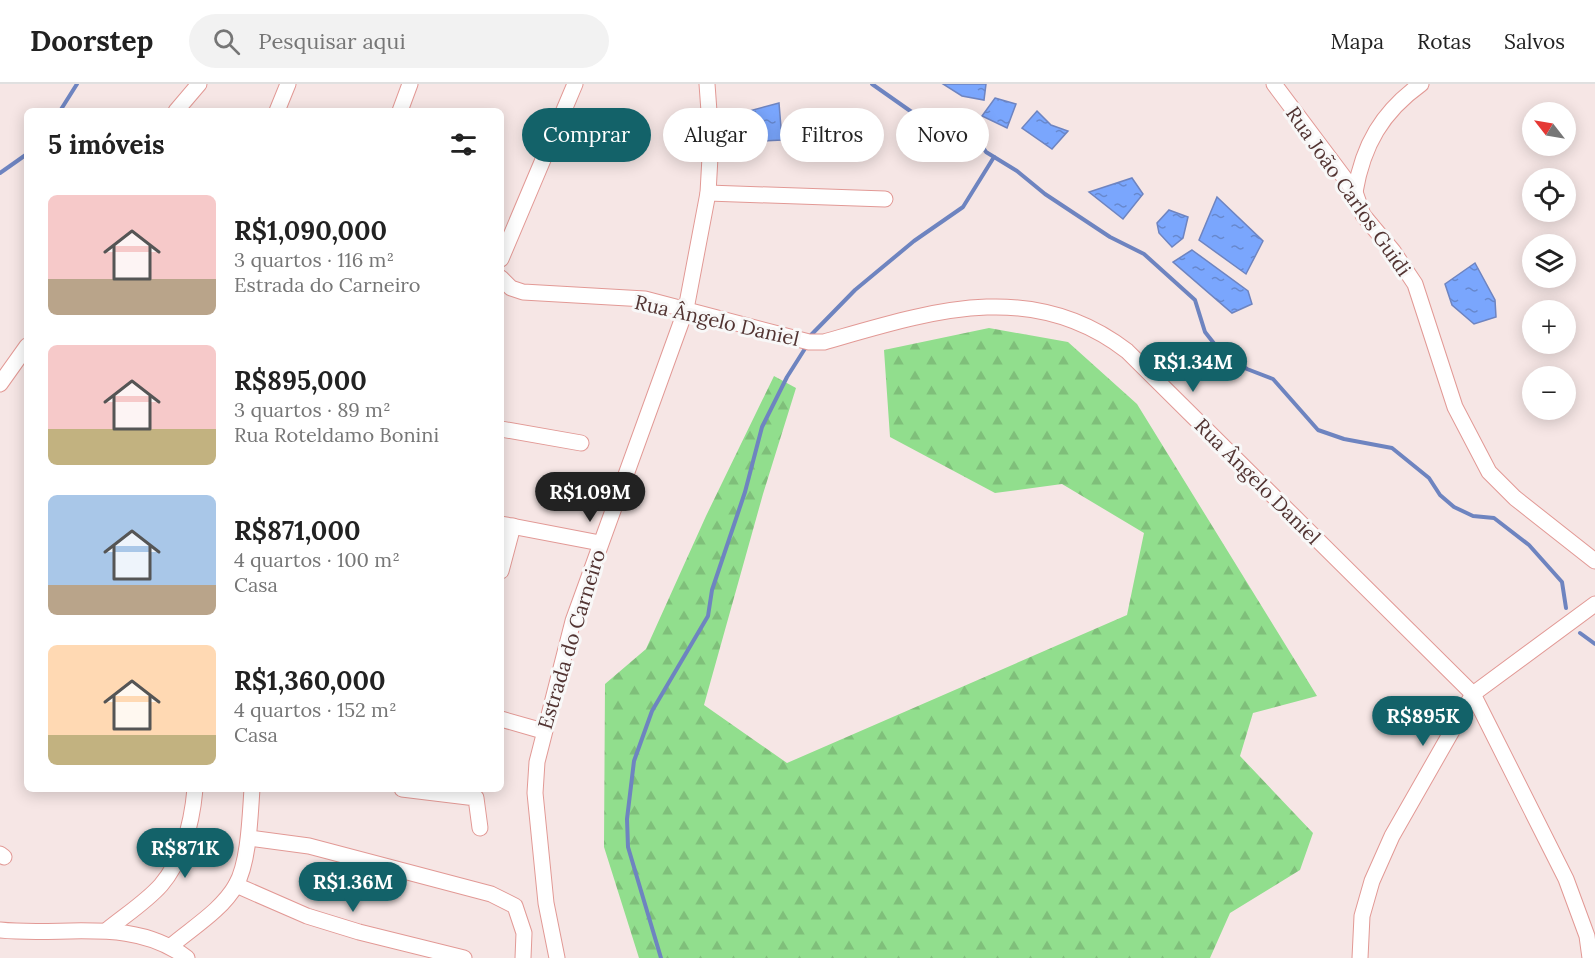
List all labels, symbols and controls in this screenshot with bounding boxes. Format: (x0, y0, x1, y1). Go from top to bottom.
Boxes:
search box (189, 14, 609, 68)
text: Doorstep (30, 23, 153, 59)
icon: search (210, 25, 243, 58)
text: Pesquisar aqui (258, 27, 406, 55)
text: Mapa (1331, 28, 1384, 55)
text: Rotas (1417, 28, 1471, 55)
text: Salvos (1504, 28, 1565, 55)
street label: Rua João Carlos Guidi (1281, 101, 1417, 281)
north arrow (1522, 102, 1576, 156)
map controls (1522, 102, 1576, 420)
chip: Comprar (522, 108, 651, 162)
chip: Alugar (663, 108, 768, 162)
chip: Filtros (780, 108, 884, 162)
chip: Novo (896, 108, 989, 162)
text: 5 imóveis (48, 128, 165, 161)
icon: filters (447, 128, 480, 161)
button: locate (1522, 168, 1576, 222)
text: R$1,090,000 (234, 214, 387, 247)
icon: home (96, 219, 168, 291)
button: layers (1522, 234, 1576, 288)
text: 3 quartos · 116 m² (234, 247, 394, 272)
text: Estrada do Carneiro (234, 272, 421, 297)
street label: Rua Ângelo Daniel (632, 289, 802, 351)
button: + (1522, 300, 1576, 354)
pin: R$1.34M (1138, 342, 1248, 393)
text: R$1.34M (1153, 349, 1233, 374)
text: R$895,000 (234, 364, 367, 397)
button: − (1522, 366, 1576, 420)
icon: home (96, 369, 168, 441)
text: 3 quartos · 89 m² (234, 397, 391, 422)
street label: Rua Ângelo Daniel (1190, 413, 1326, 549)
text: Rua Roteldamo Bonini (234, 422, 439, 447)
pin: R$1.09M (535, 472, 645, 523)
text: R$1.09M (549, 479, 631, 504)
text: R$871,000 (234, 514, 360, 547)
icon: home (96, 519, 168, 591)
street label: Estrada do Carneiro (532, 546, 610, 732)
text: 4 quartos · 100 m² (234, 547, 400, 572)
text: Casa (234, 572, 278, 597)
text: R$1,360,000 (234, 664, 386, 697)
icon: home (96, 669, 168, 741)
pin: R$895K (1374, 696, 1472, 747)
text: 4 quartos · 152 m² (234, 697, 397, 722)
text: R$895K (1386, 703, 1460, 728)
text: Casa (234, 722, 278, 747)
pin: R$871K (136, 828, 234, 879)
text: R$871K (151, 835, 219, 860)
pin: R$1.36M (298, 862, 408, 913)
text: R$1.36M (313, 869, 393, 894)

